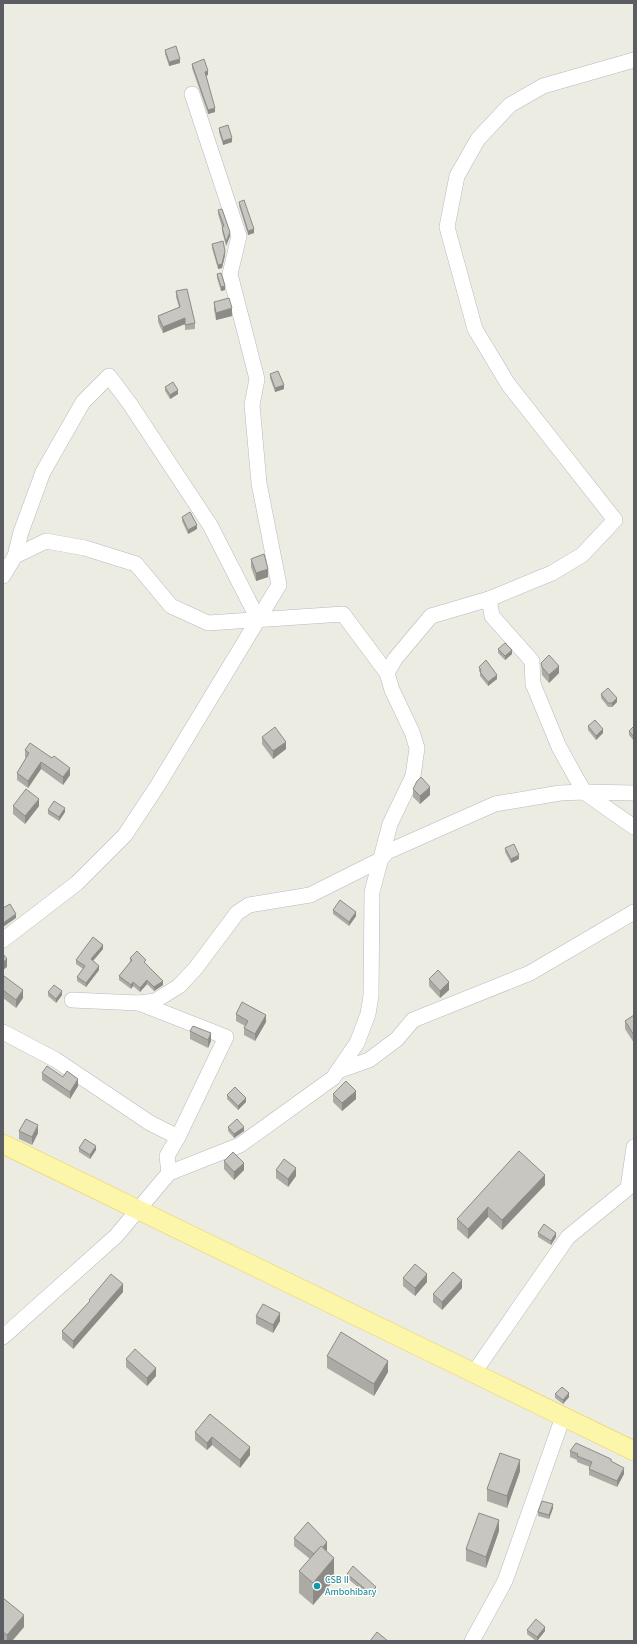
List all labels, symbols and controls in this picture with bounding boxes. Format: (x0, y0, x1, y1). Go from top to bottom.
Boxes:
place label: CSB II Ambohibary (325, 1573, 377, 1599)
marker: CSB II Ambohibary (312, 1581, 322, 1591)

